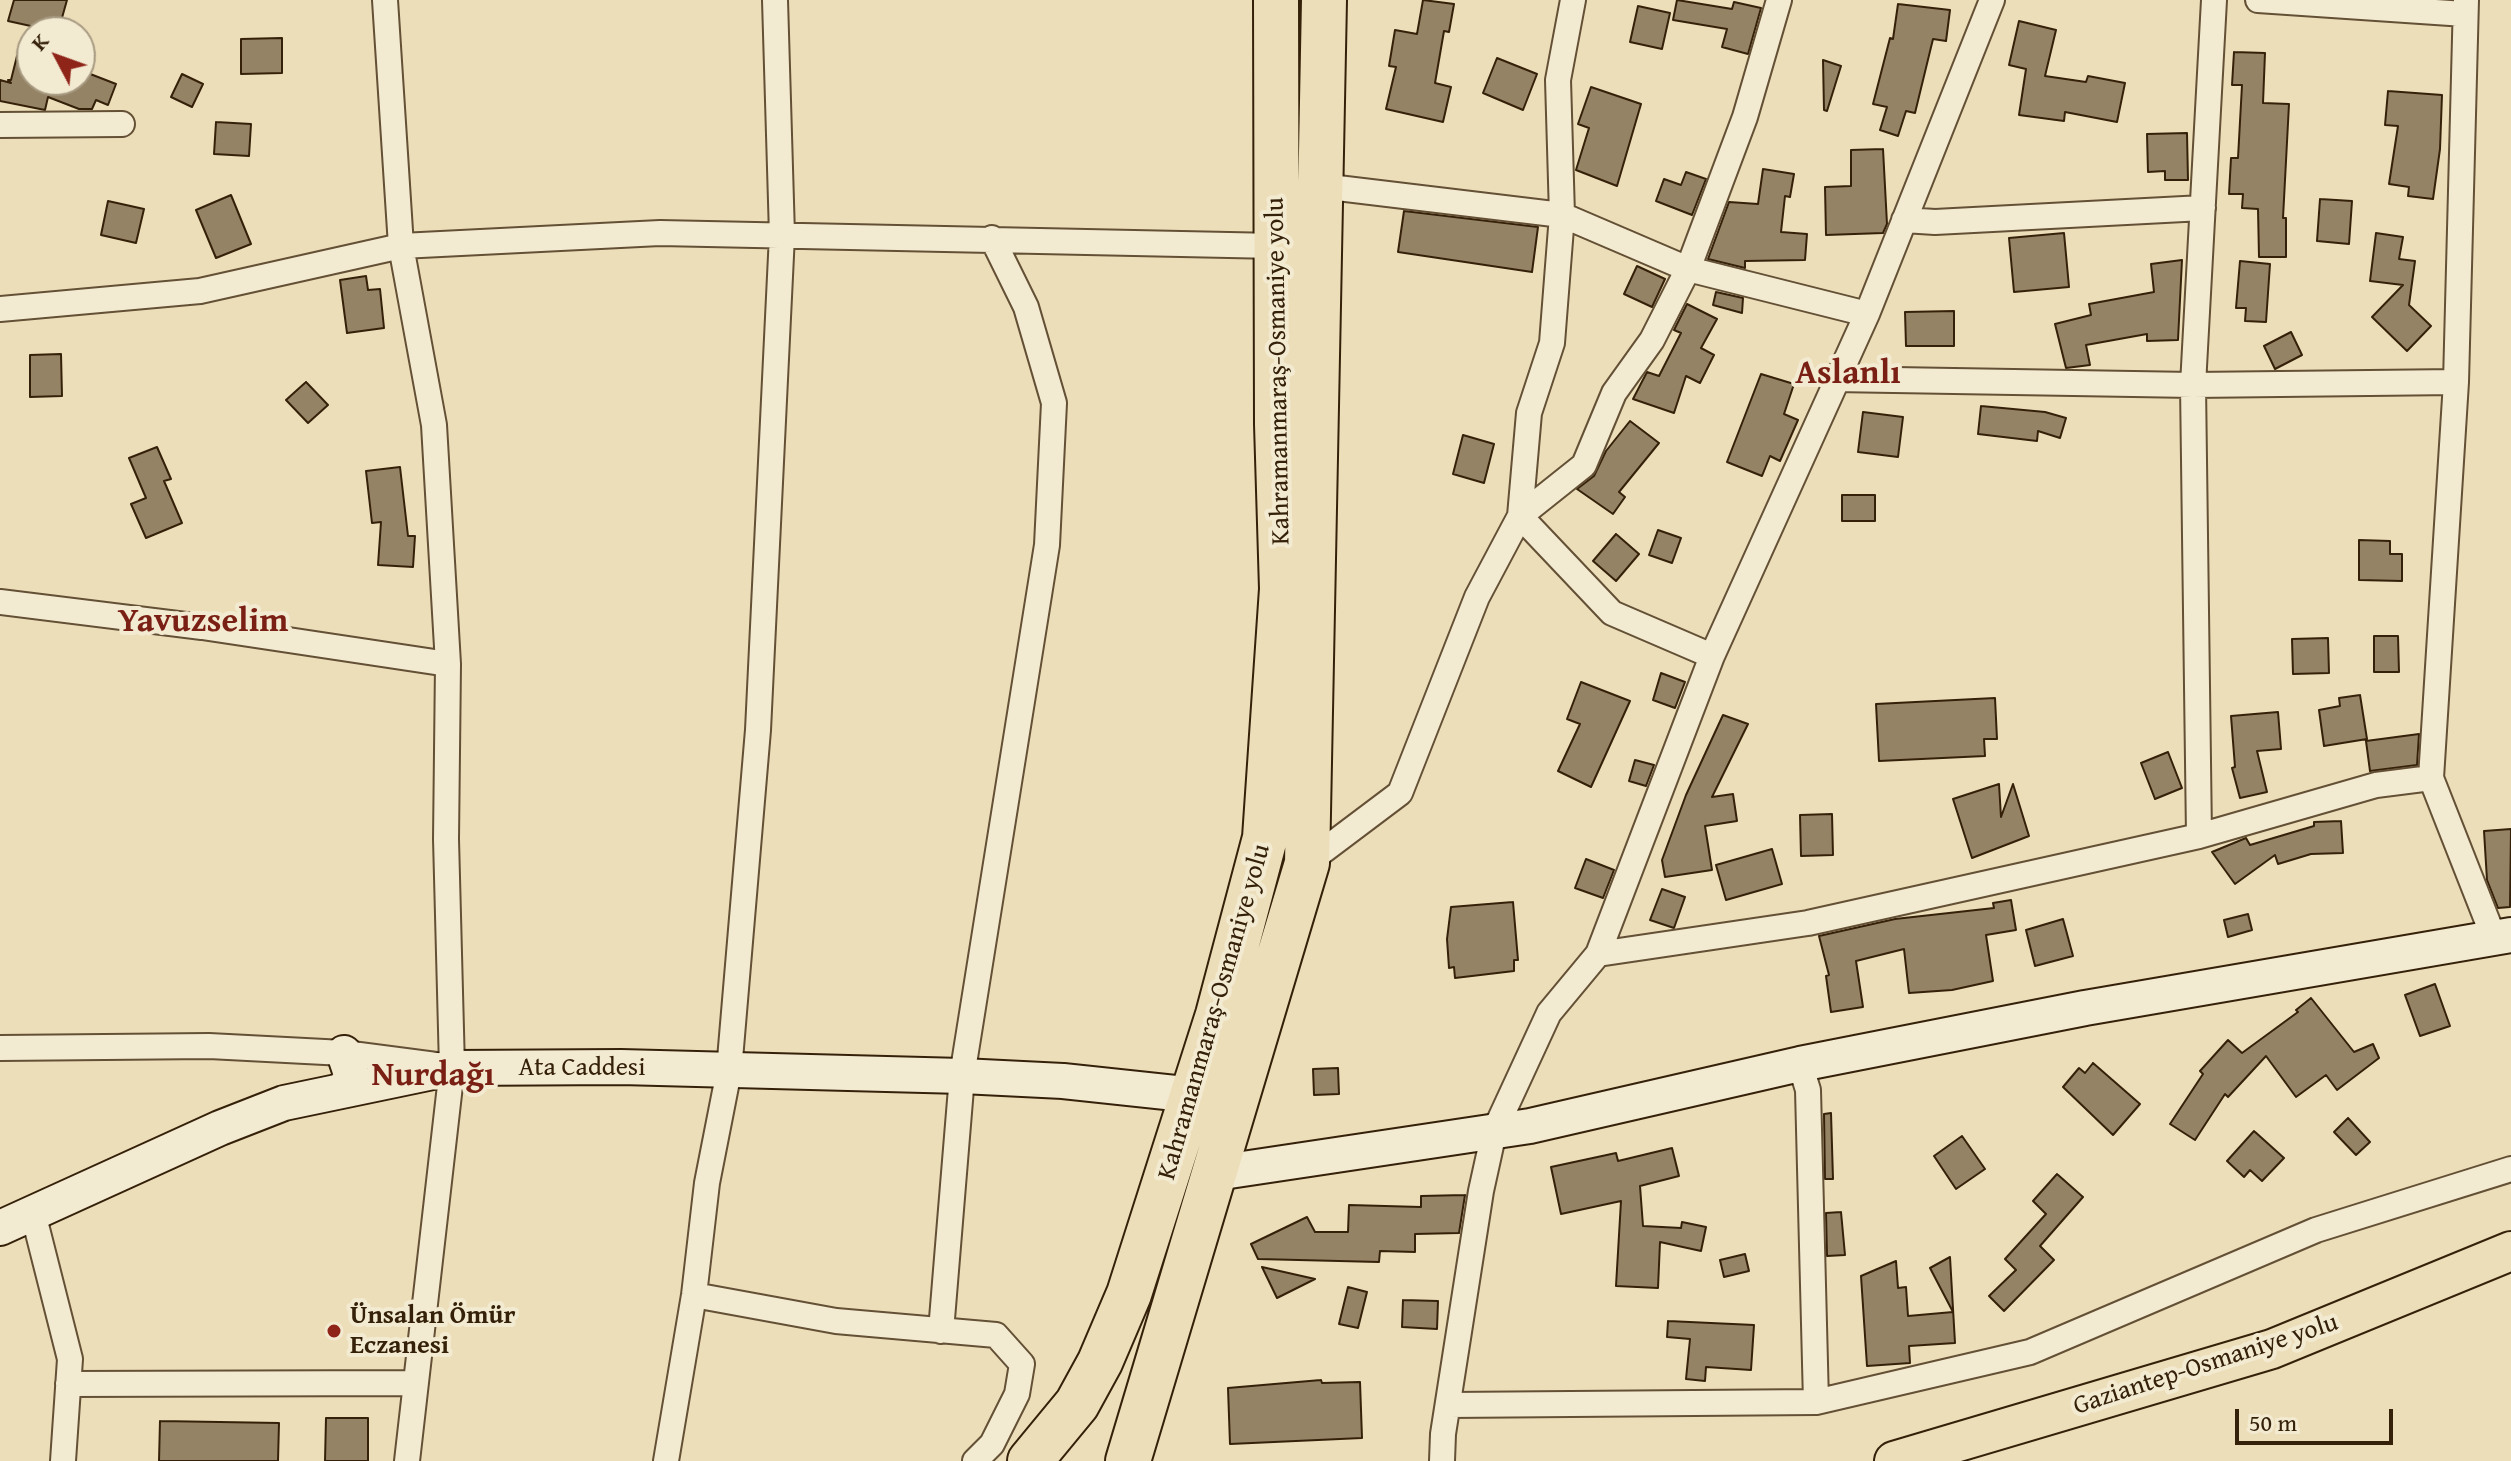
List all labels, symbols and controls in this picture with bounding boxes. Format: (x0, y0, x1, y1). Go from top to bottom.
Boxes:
north arrow (16, 16, 96, 96)
text: K (23, 26, 56, 57)
street label: Kahramanmaraş-Osmaniye yolu (1260, 197, 1298, 545)
district label: Aslanlı (1795, 354, 1901, 394)
district label: Yavuzselim (118, 602, 288, 642)
street label: Kahramanmaraş-Osmaniye yolu (1152, 841, 1278, 1183)
street label: Ata Caddesi (519, 1052, 645, 1084)
district label: Nurdağı (372, 1056, 494, 1096)
place label: Ünsalan Ömür Eczanesi (350, 1300, 515, 1362)
street label: Gaziantep-Osmaniye yolu (2070, 1307, 2342, 1423)
marker: Ünsalan Ömür Eczanesi (325, 1322, 343, 1340)
scale bar (2239, 1393, 2397, 1443)
text: 50 m (2249, 1405, 2297, 1440)

